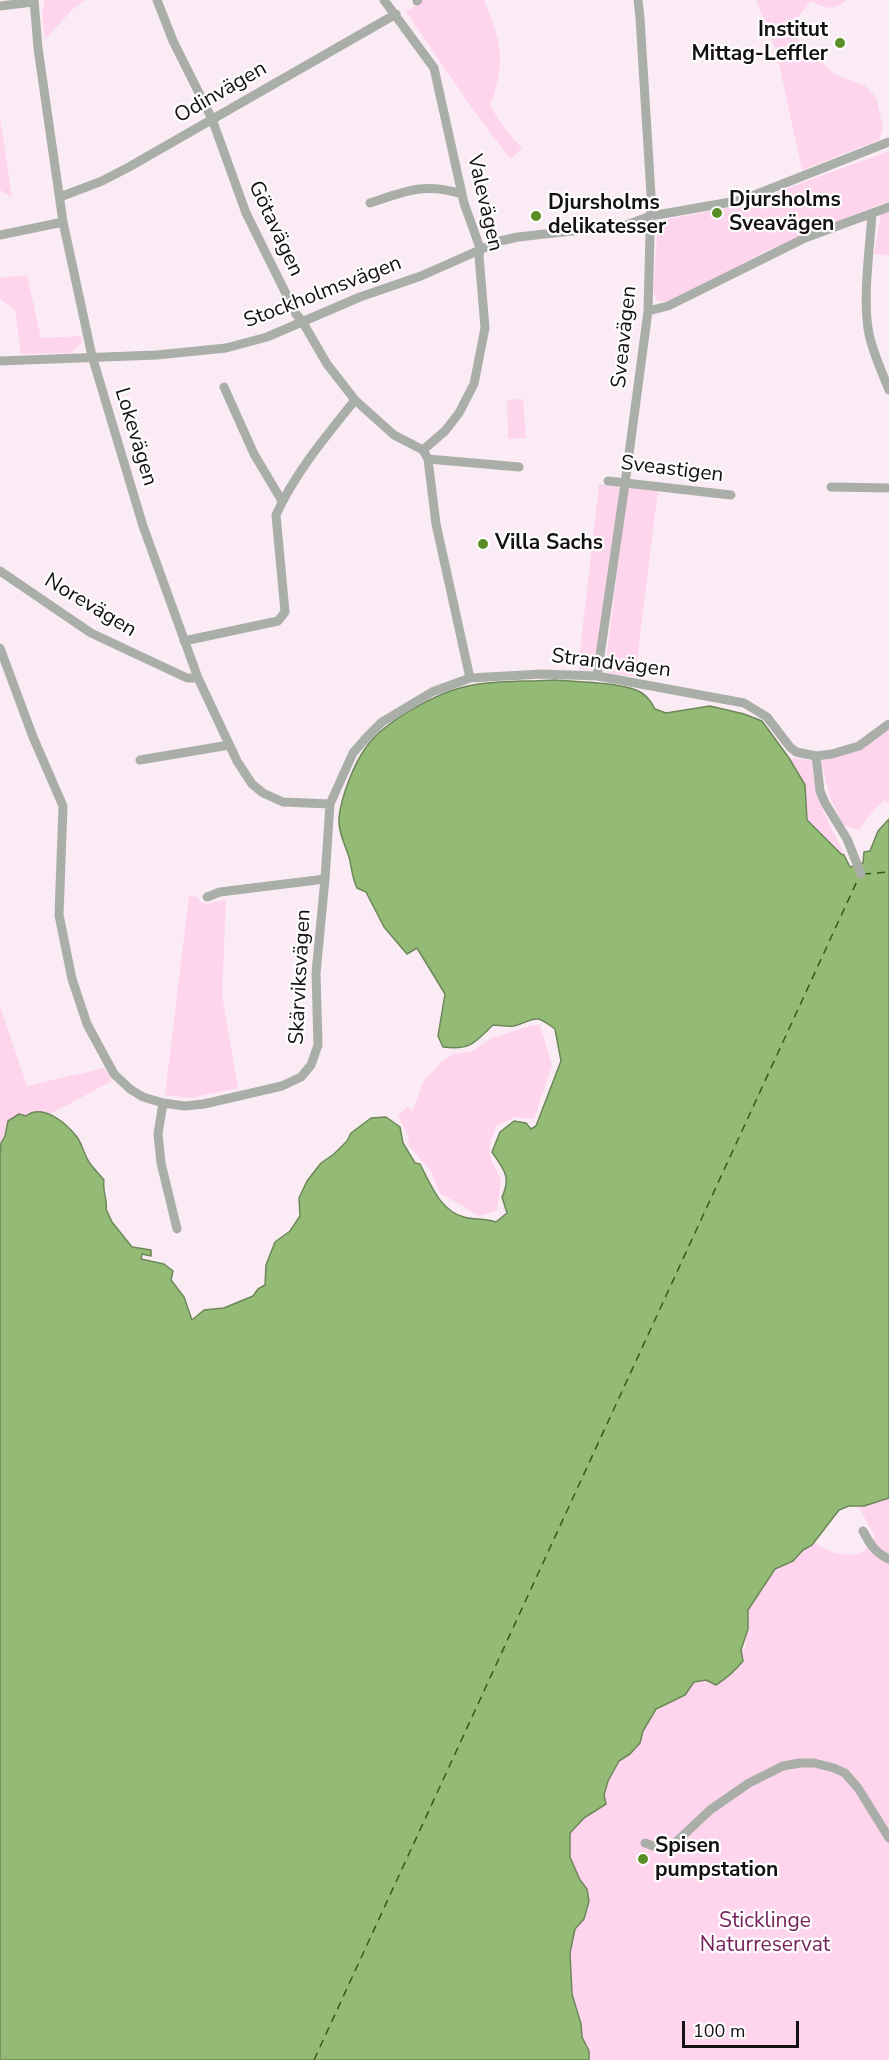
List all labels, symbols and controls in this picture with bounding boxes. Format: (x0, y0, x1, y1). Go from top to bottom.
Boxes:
place label: Institut Mittag-Leffler (692, 18, 828, 68)
marker: Institut Mittag-Leffler (833, 36, 847, 50)
street label: Odinvägen (170, 57, 272, 129)
street label: Valevägen (461, 152, 507, 254)
street label: Götavägen (242, 177, 308, 281)
place label: Djursholms Sveavägen (729, 188, 841, 238)
place label: Djursholms delikatesser (548, 191, 666, 241)
marker: Djursholms Sveavägen (710, 206, 724, 220)
marker: Djursholms delikatesser (529, 209, 543, 223)
street label: Stockholmsvägen (241, 251, 405, 335)
street label: Sveavägen (607, 285, 643, 389)
street label: Lokevägen (108, 385, 162, 489)
street label: Sveastigen (619, 451, 725, 489)
place label: Villa Sachs (495, 531, 603, 557)
marker: Villa Sachs (476, 537, 490, 551)
street label: Norevägen (39, 569, 141, 643)
street label: Strandvägen (550, 644, 672, 684)
street label: Skärviksvägen (285, 909, 317, 1045)
place label: Spisen pumpstation (655, 1834, 778, 1884)
marker: Spisen pumpstation (636, 1852, 650, 1866)
park label: Sticklinge Naturreservat (700, 1909, 830, 1959)
scale bar (685, 2009, 802, 2047)
text: 100 m (693, 2019, 745, 2043)

